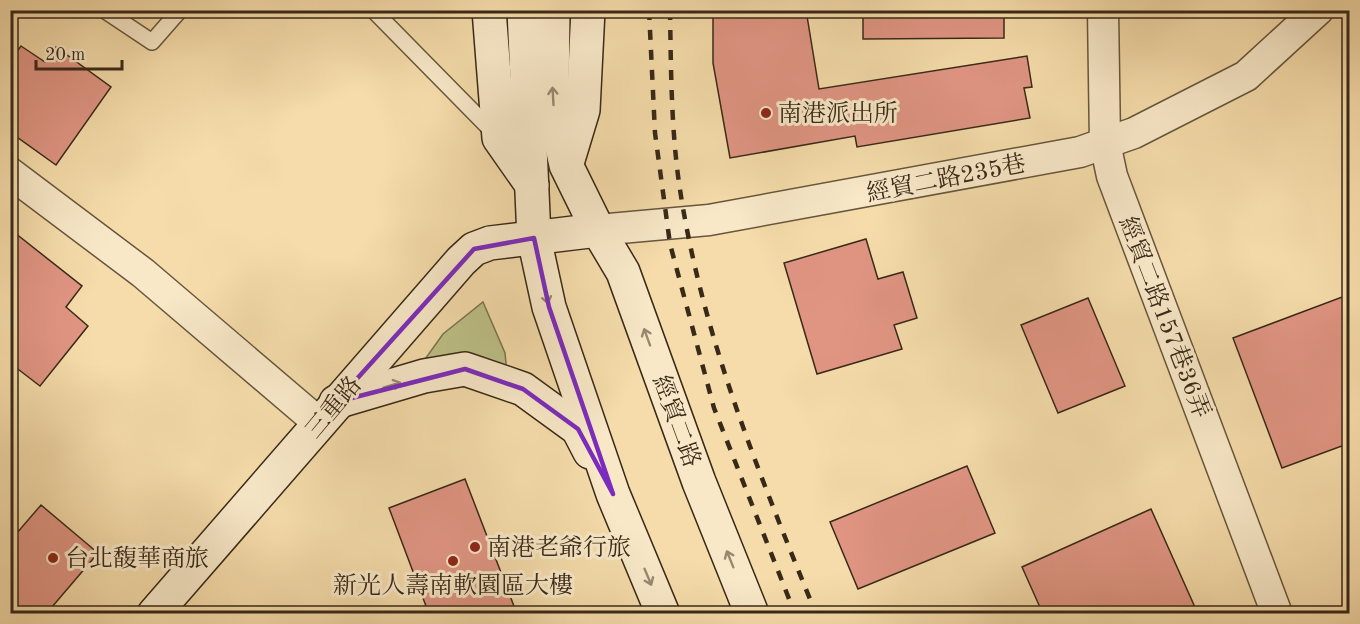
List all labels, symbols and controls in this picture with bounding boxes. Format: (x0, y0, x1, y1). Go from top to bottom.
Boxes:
scale bar (36, 33, 122, 71)
text: 20 m (45, 46, 85, 64)
one-way arrow (547, 87, 558, 107)
place label: 南港派出所 (778, 100, 898, 127)
marker: 南港派出所 (759, 106, 773, 120)
street label: 經貿二路235巷 (864, 150, 1028, 207)
street label: 經貿二路157巷36弄 (1114, 213, 1215, 422)
one-way arrow (541, 285, 553, 304)
one-way arrow (640, 328, 651, 347)
street label: 三重路 (300, 371, 367, 444)
street label: 經貿二路 (647, 371, 706, 471)
one-way arrow (382, 379, 401, 390)
place label: 南港老爺行旅 (487, 534, 631, 561)
marker: 南港老爺行旅 (468, 540, 482, 554)
place label: 台北馥華商旅 (65, 545, 209, 572)
one-way arrow (724, 550, 735, 569)
marker: 台北馥華商旅 (46, 551, 60, 565)
marker: 新光人壽南軟園區大樓 (446, 554, 460, 568)
one-way arrow (643, 567, 654, 585)
place label: 新光人壽南軟園區大樓 (333, 572, 573, 599)

